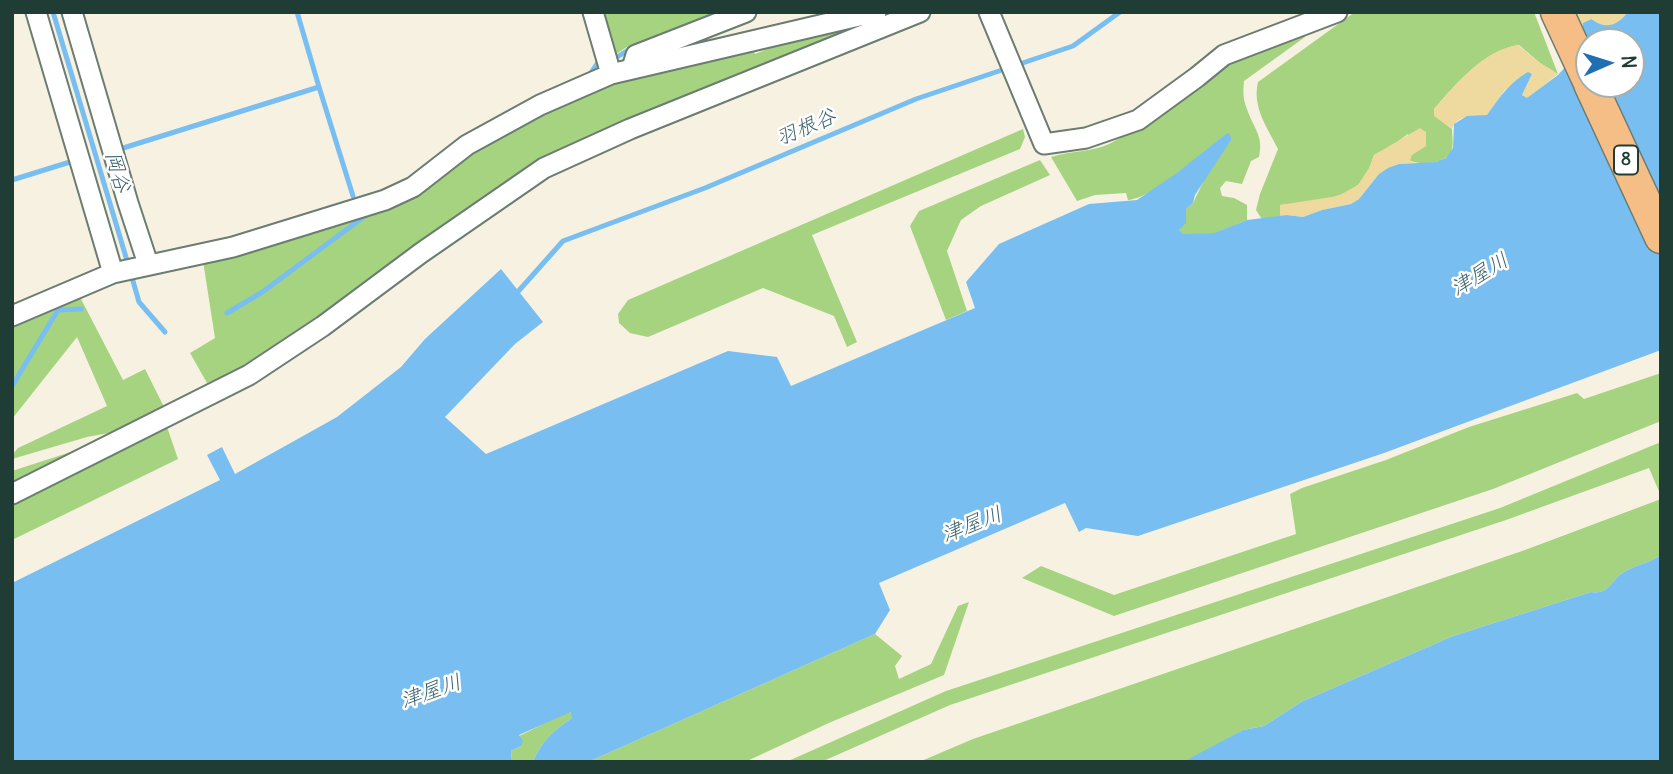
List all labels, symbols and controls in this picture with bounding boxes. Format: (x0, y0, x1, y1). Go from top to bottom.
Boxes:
north arrow (1575, 28, 1645, 98)
text: N (1617, 55, 1641, 69)
water label: 羽根谷 (772, 104, 840, 152)
road number: 8 (1614, 146, 1638, 174)
water label: 岡谷 (99, 148, 135, 196)
water label: 津屋川 (1447, 248, 1513, 302)
water label: 津屋川 (938, 502, 1006, 548)
water label: 津屋川 (397, 670, 465, 714)

